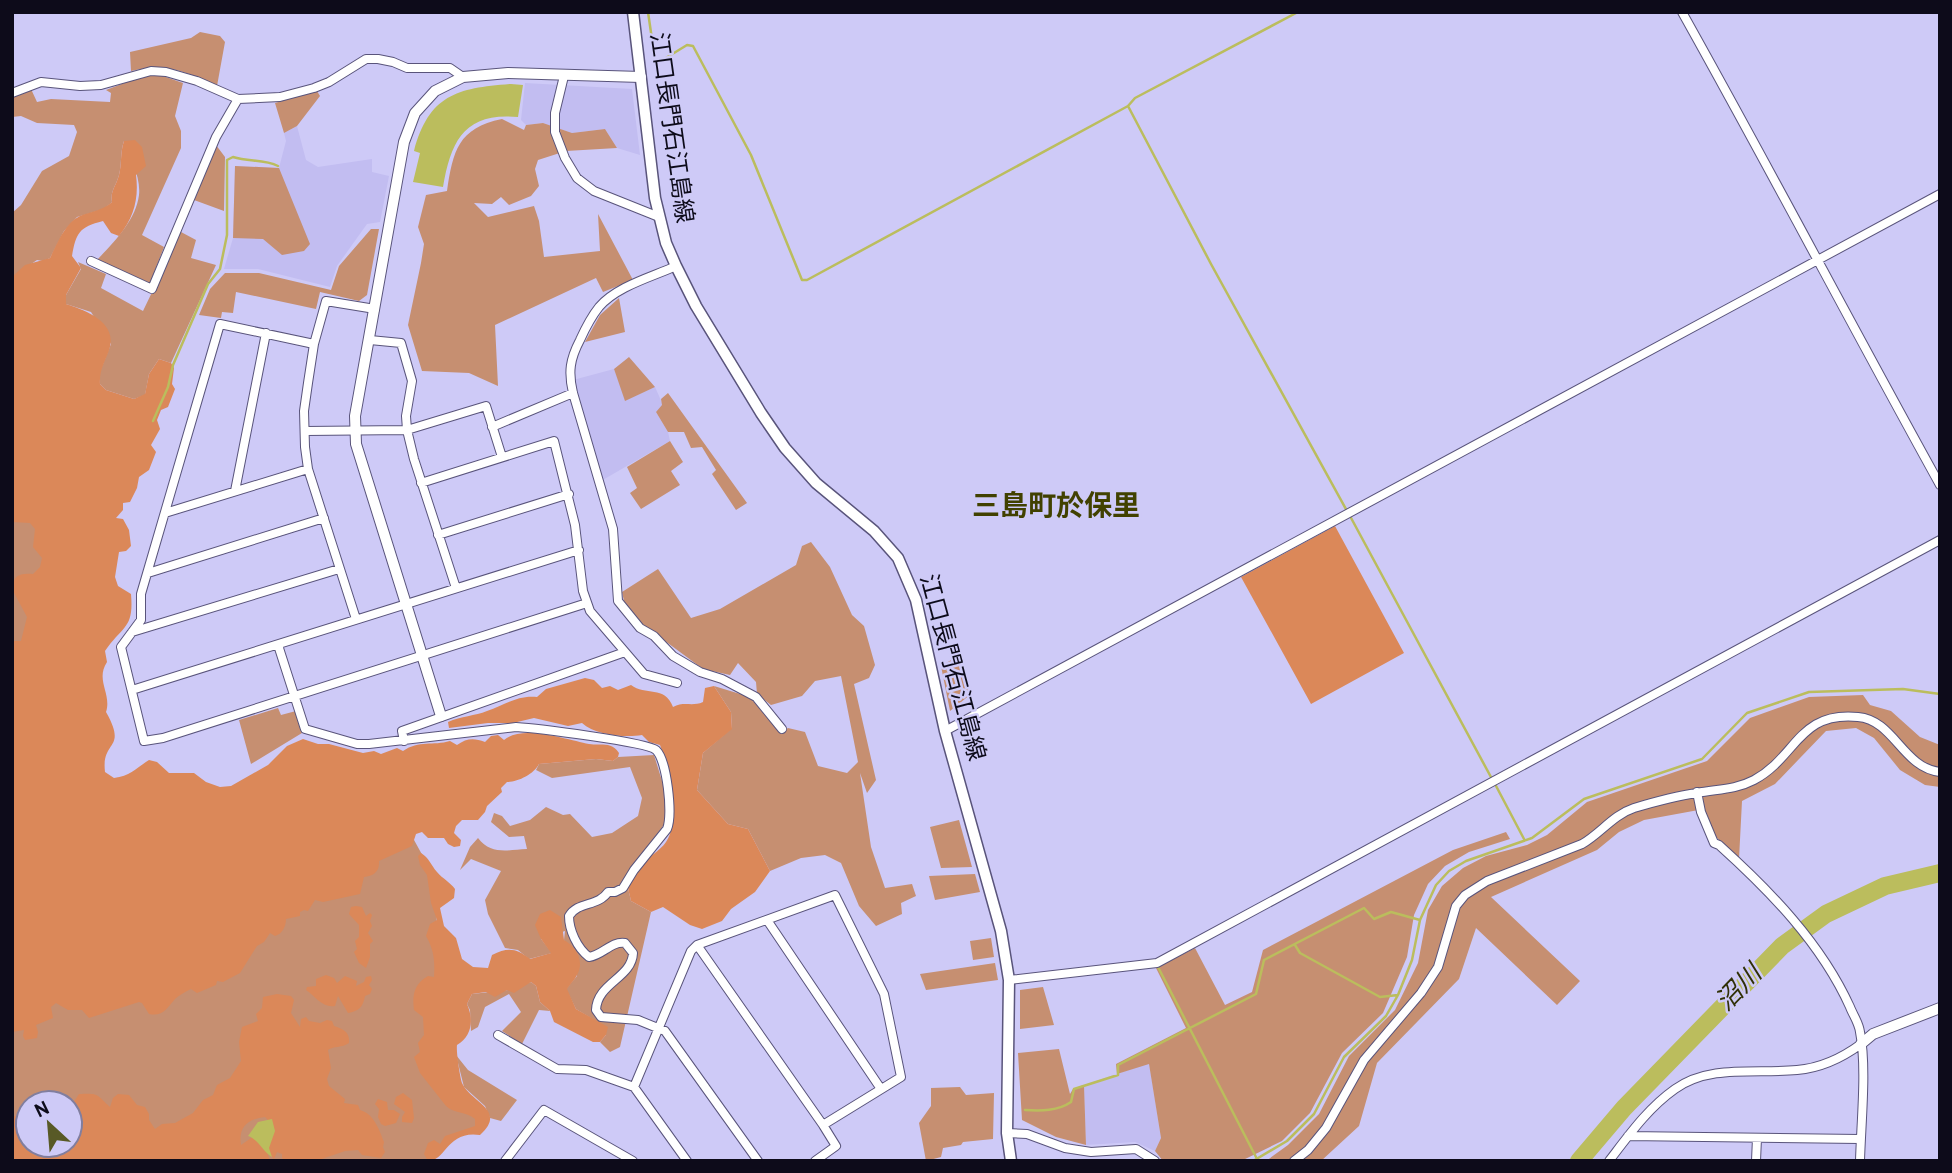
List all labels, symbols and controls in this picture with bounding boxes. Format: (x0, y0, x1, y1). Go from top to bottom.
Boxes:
street label: 江口長門石江島線 (642, 31, 698, 225)
district label: 三島町於保里 (972, 490, 1140, 526)
street label: 江口長門石江島線 (912, 571, 990, 765)
water label: 沼川 (1710, 957, 1772, 1019)
north arrow (14, 1089, 84, 1159)
text: N (31, 1097, 54, 1124)

